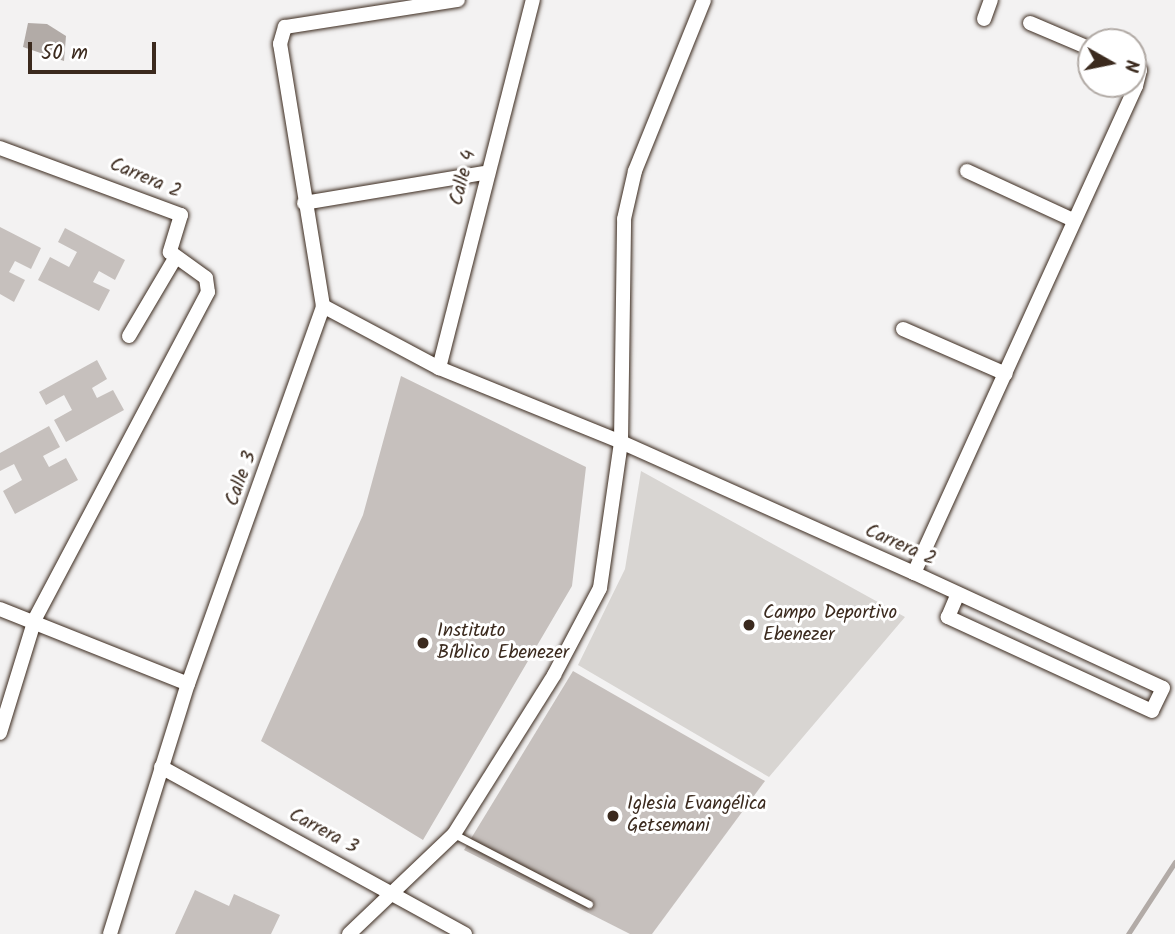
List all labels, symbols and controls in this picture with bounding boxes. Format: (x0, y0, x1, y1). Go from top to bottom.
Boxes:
scale bar (32, 28, 159, 72)
north arrow (1077, 28, 1147, 98)
text: 50 m (41, 37, 88, 70)
text: N (1115, 58, 1147, 74)
street label: Calle 4 (446, 148, 482, 208)
street label: Carrera 2 (106, 154, 184, 204)
street label: Calle 3 (222, 448, 262, 510)
street label: Carrera 2 (861, 520, 939, 572)
place label: Campo Deportivo Ebenezer (763, 603, 897, 647)
marker: Campo Deportivo Ebenezer (741, 617, 757, 633)
place label: Instituto Bíblico Ebenezer (437, 621, 569, 665)
marker: Instituto Bíblico Ebenezer (415, 635, 431, 651)
place label: Iglesia Evangélica Getsemani (627, 794, 766, 838)
street label: Carrera 3 (284, 804, 362, 860)
marker: Iglesia Evangélica Getsemani (605, 808, 621, 824)

